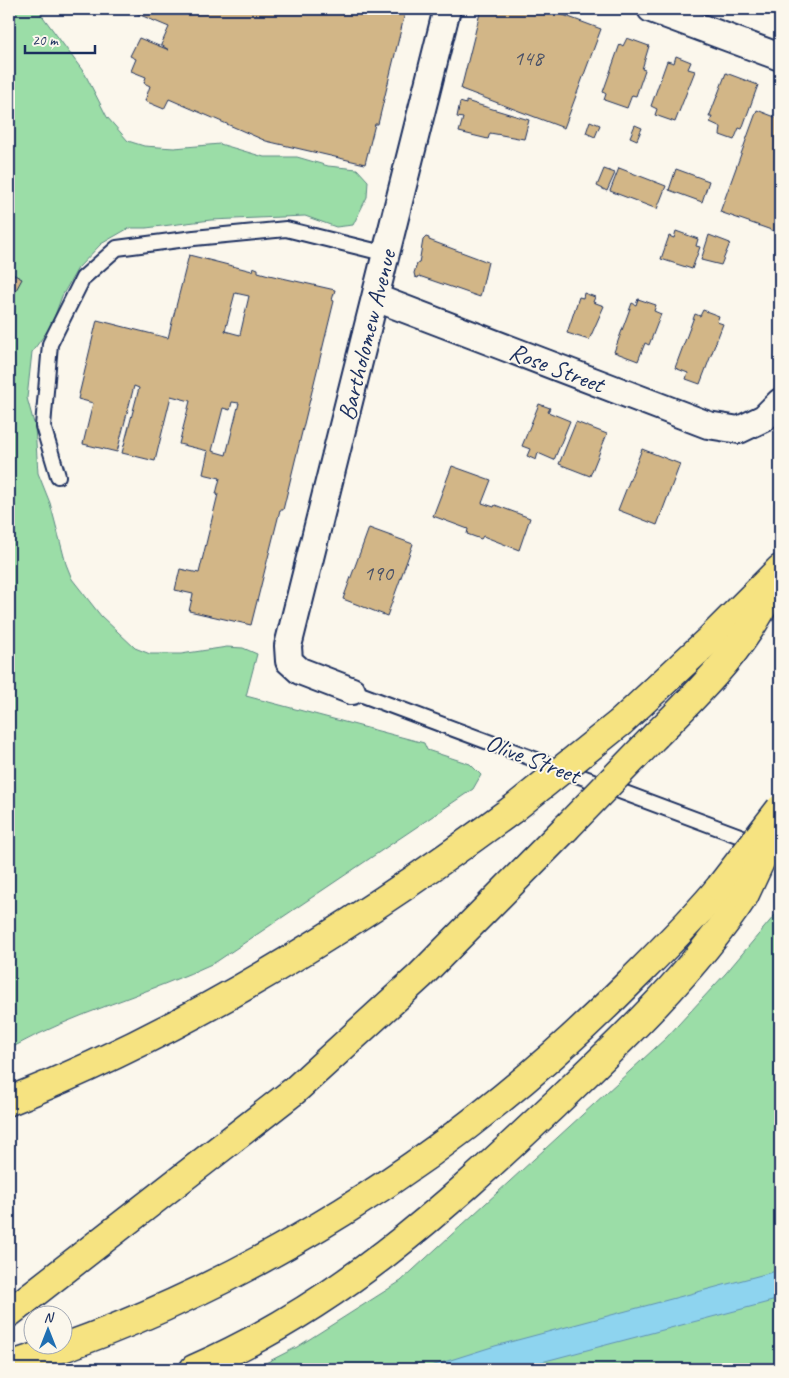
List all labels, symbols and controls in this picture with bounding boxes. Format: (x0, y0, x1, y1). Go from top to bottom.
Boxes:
scale bar (25, 22, 95, 54)
text: 20 m (32, 31, 59, 50)
house number: 148 (513, 44, 545, 72)
street label: Bartholomew Avenue (330, 245, 404, 424)
street label: Rose Street (505, 335, 611, 402)
house number: 190 (363, 559, 395, 587)
street label: Olive Street (481, 726, 587, 792)
north arrow (22, 1306, 72, 1356)
text: N (44, 1309, 55, 1326)

